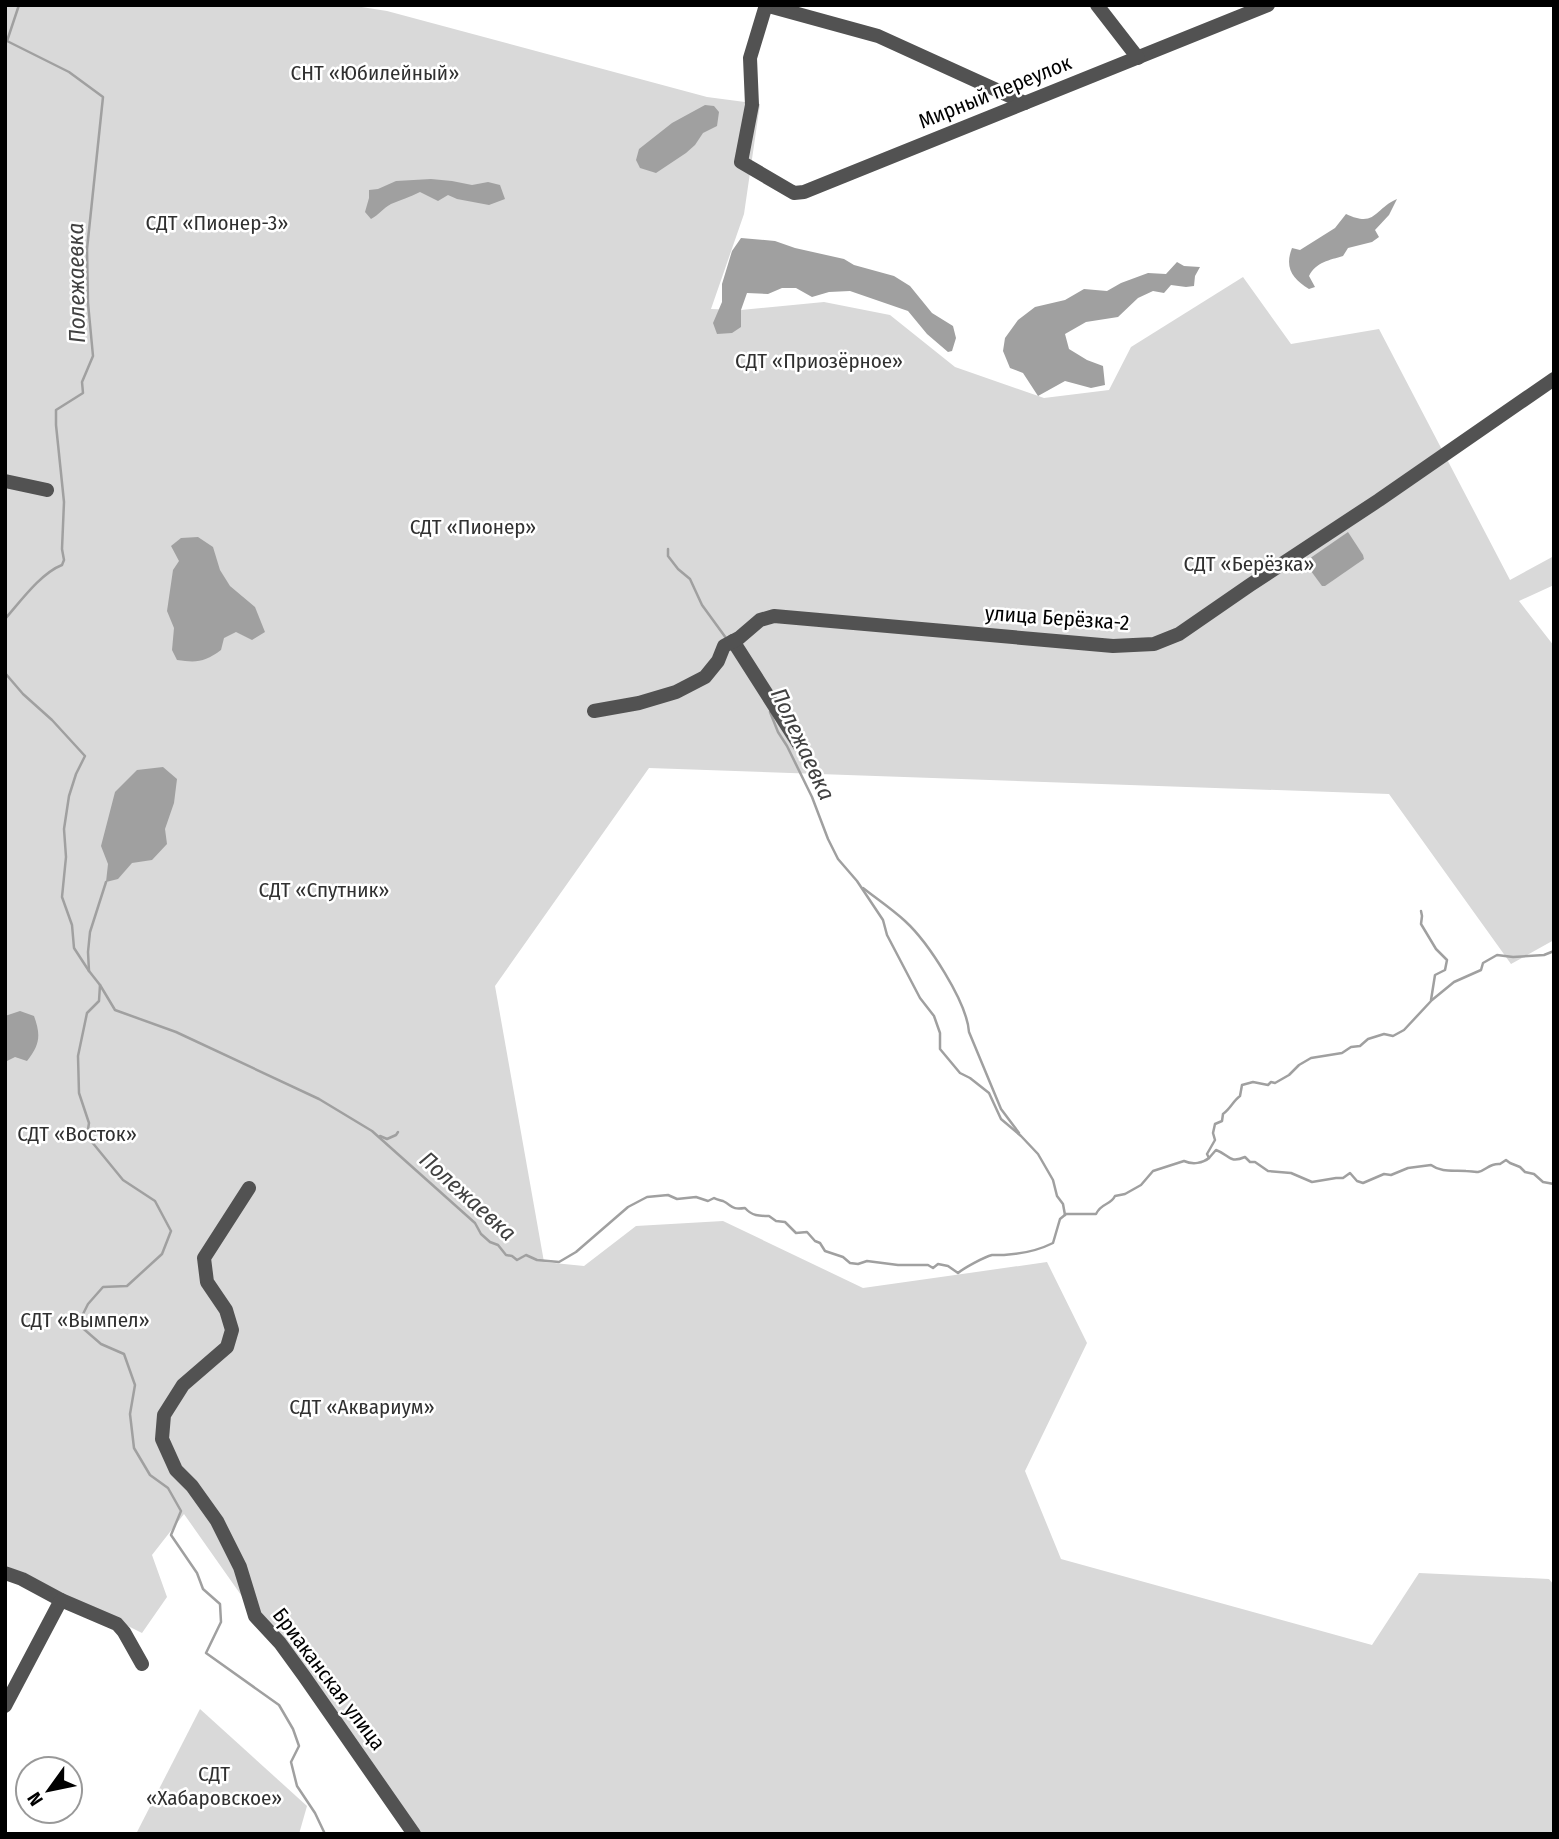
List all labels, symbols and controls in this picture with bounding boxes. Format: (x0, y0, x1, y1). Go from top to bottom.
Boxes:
street label: Мирный переулок (915, 49, 1075, 134)
park label: СНТ «Юбилейный» (291, 60, 459, 86)
park label: СДТ «Пионер-3» (145, 210, 289, 236)
water label: Полежаевка (61, 223, 91, 343)
park label: СДТ «Приозёрное» (735, 348, 903, 374)
park label: СДТ «Пионер» (410, 514, 536, 540)
park label: СДТ «Берёзка» (1184, 551, 1314, 577)
street label: улица Берёзка-2 (984, 600, 1130, 636)
water label: Полежаевка (765, 683, 841, 805)
park label: СДТ «Спутник» (258, 877, 390, 903)
park label: СДТ «Восток» (17, 1121, 137, 1147)
water label: Полежаевка (414, 1145, 522, 1247)
park label: СДТ «Вымпел» (20, 1307, 150, 1333)
park label: СДТ «Аквариум» (289, 1394, 435, 1420)
street label: Бриаканская улица (267, 1603, 391, 1755)
north arrow (14, 1755, 84, 1825)
park label: СДТ «Хабаровское» (146, 1761, 282, 1811)
text: N (22, 1788, 48, 1810)

